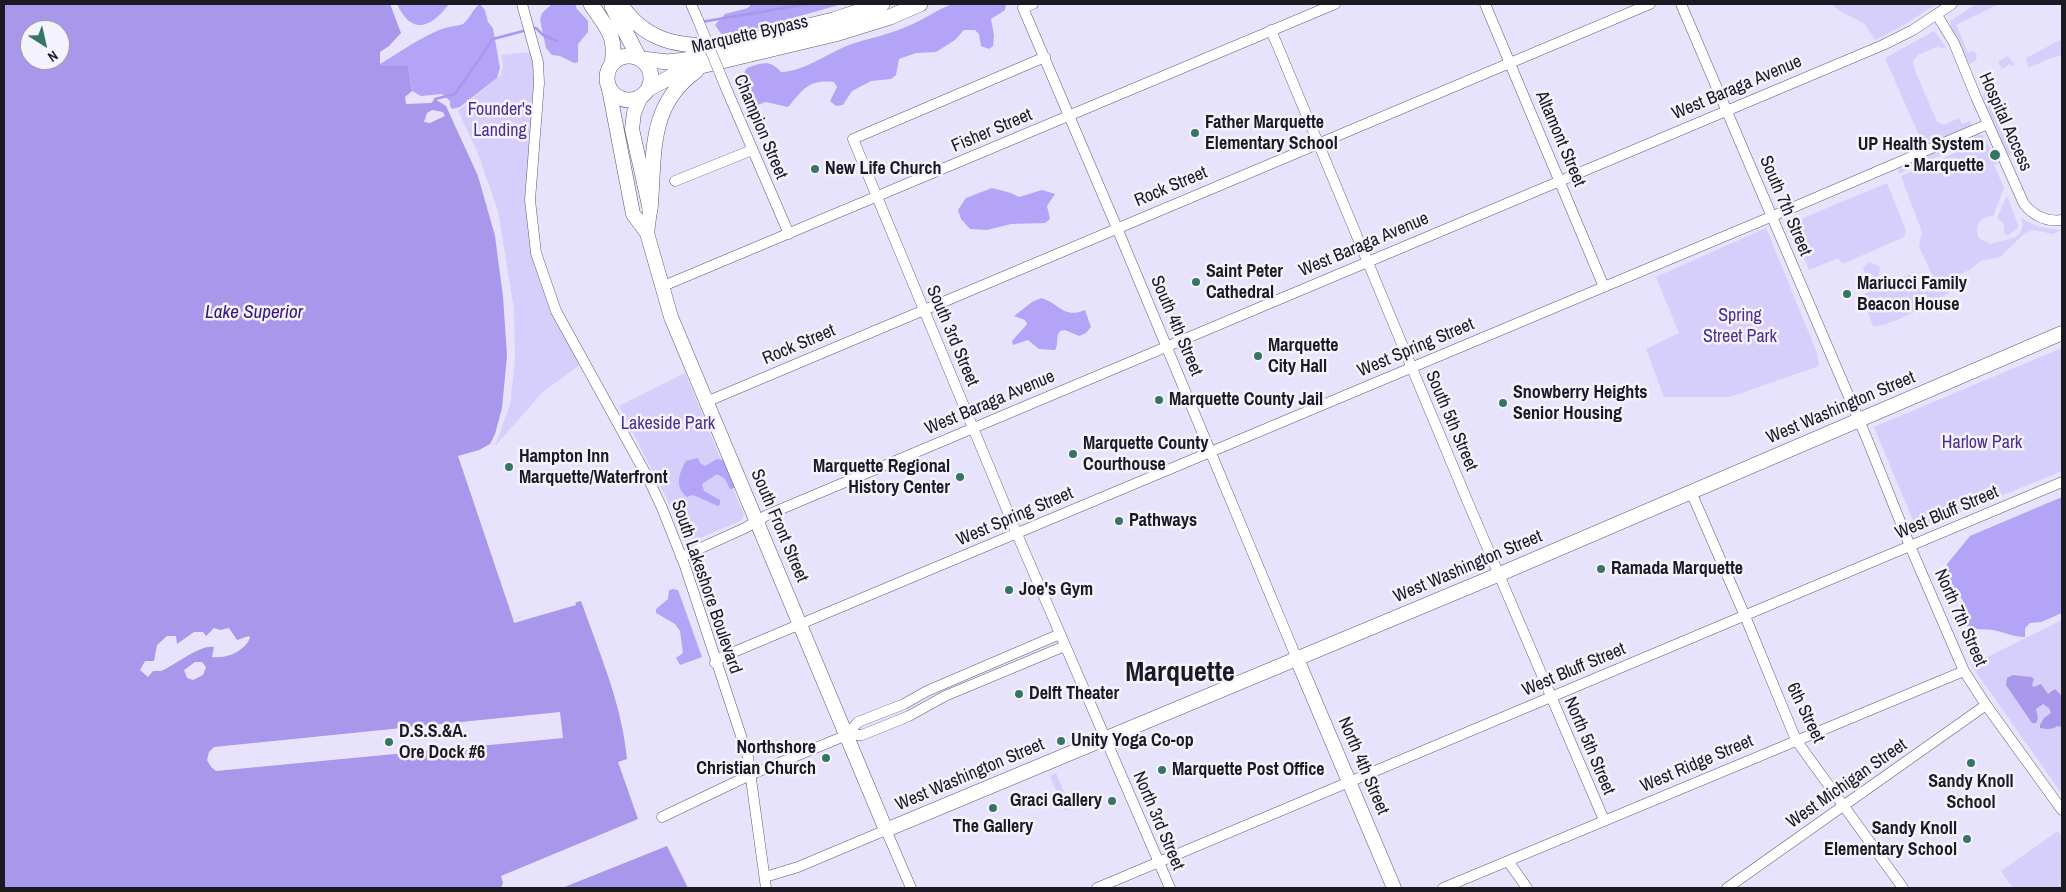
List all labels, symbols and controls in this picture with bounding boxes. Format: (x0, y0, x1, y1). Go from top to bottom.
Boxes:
street label: Marquette Bypass (690, 11, 810, 59)
north arrow (20, 20, 70, 70)
text: N (44, 47, 62, 66)
street label: West Baraga Avenue (1669, 51, 1805, 125)
street label: Hospital Access (1974, 69, 2036, 175)
street label: Champion Street (728, 71, 792, 183)
street label: Altamont Street (1530, 88, 1590, 190)
park label: Founder's Landing (468, 99, 532, 142)
street label: Fisher Street (949, 104, 1035, 158)
place label: Father Marquette Elementary School (1205, 112, 1338, 154)
marker: Father Marquette Elementary School (1189, 127, 1201, 139)
place label: UP Health System - Marquette (1858, 134, 1984, 176)
marker: UP Health System - Marquette (1988, 148, 2002, 162)
street label: South 7th Street (1754, 153, 1816, 259)
place label: New Life Church (825, 158, 941, 180)
street label: Rock Street (1131, 162, 1211, 212)
marker: New Life Church (809, 163, 821, 175)
street label: West Baraga Avenue (1296, 208, 1432, 282)
place label: Saint Peter Cathedral (1206, 261, 1283, 304)
street label: South 4th Street (1145, 273, 1207, 379)
place label: Mariucci Family Beacon House (1857, 273, 1967, 316)
marker: Saint Peter Cathedral (1190, 276, 1202, 288)
street label: South 3rd Street (921, 282, 983, 390)
marker: Mariucci Family Beacon House (1841, 288, 1853, 300)
water label: Lake Superior (205, 302, 303, 324)
park label: Spring Street Park (1703, 305, 1777, 348)
street label: West Spring Street (1355, 314, 1477, 382)
street label: Rock Street (759, 320, 839, 370)
place label: Marquette City Hall (1268, 335, 1339, 378)
marker: Marquette City Hall (1252, 350, 1264, 362)
street label: West Baraga Avenue (922, 366, 1058, 440)
street label: West Washington Street (1764, 367, 1918, 449)
street label: South 5th Street (1420, 368, 1482, 474)
place label: Snowberry Heights Senior Housing (1513, 382, 1648, 424)
place label: Marquette County Jail (1169, 389, 1323, 411)
marker: Marquette County Jail (1153, 394, 1165, 406)
marker: Snowberry Heights Senior Housing (1497, 397, 1509, 409)
park label: Lakeside Park (621, 413, 715, 435)
park label: Harlow Park (1942, 432, 2022, 454)
place label: Marquette County Courthouse (1083, 433, 1208, 476)
place label: Hampton Inn Marquette/Waterfront (519, 446, 668, 488)
marker: Marquette County Courthouse (1067, 448, 1079, 460)
place label: Marquette Regional History Center (813, 456, 950, 498)
marker: Hampton Inn Marquette/Waterfront (503, 461, 515, 473)
street label: South Front Street (745, 466, 813, 586)
marker: Marquette Regional History Center (954, 471, 966, 483)
street label: West Bluff Street (1892, 482, 2002, 544)
street label: West Spring Street (954, 483, 1076, 551)
street label: South Lakeshore Boulevard (666, 497, 746, 677)
place label: Pathways (1129, 510, 1197, 532)
marker: Pathways (1113, 515, 1125, 527)
street label: West Washington Street (1391, 526, 1545, 608)
place label: Ramada Marquette (1611, 558, 1743, 580)
marker: Ramada Marquette (1595, 563, 1607, 575)
street label: North 7th Street (1929, 566, 1991, 670)
place label: Joe's Gym (1019, 579, 1093, 601)
marker: Joe's Gym (1003, 584, 1015, 596)
street label: West Bluff Street (1519, 639, 1629, 701)
district label: Marquette (1125, 656, 1235, 690)
street label: 6th Street (1781, 680, 1829, 746)
place label: Delft Theater (1029, 683, 1119, 705)
marker: Delft Theater (1013, 688, 1025, 700)
street label: North 5th Street (1559, 694, 1619, 798)
street label: North 4th Street (1333, 714, 1393, 818)
place label: D.S.S.&A. Ore Dock #6 (399, 721, 485, 764)
place label: Unity Yoga Co-op (1071, 730, 1194, 752)
street label: West Ridge Street (1637, 731, 1757, 797)
street label: West Washington Street (893, 734, 1047, 816)
marker: Unity Yoga Co-op (1055, 735, 1067, 747)
street label: West Michigan Street (1783, 735, 1911, 833)
marker: D.S.S.&A. Ore Dock #6 (383, 736, 395, 748)
place label: Northshore Christian Church (696, 737, 816, 780)
marker: Northshore Christian Church (820, 752, 832, 764)
marker: Sandy Knoll School (1965, 757, 1977, 769)
place label: Marquette Post Office (1172, 759, 1325, 781)
marker: Marquette Post Office (1156, 764, 1168, 776)
street label: North 3rd Street (1128, 768, 1188, 874)
place label: Sandy Knoll School (1928, 771, 2014, 814)
place label: Graci Gallery (1010, 790, 1102, 812)
marker: Graci Gallery (1106, 795, 1118, 807)
marker: The Gallery (987, 802, 999, 814)
place label: The Gallery (953, 816, 1033, 838)
place label: Sandy Knoll Elementary School (1824, 818, 1957, 861)
marker: Sandy Knoll Elementary School (1961, 833, 1973, 845)

